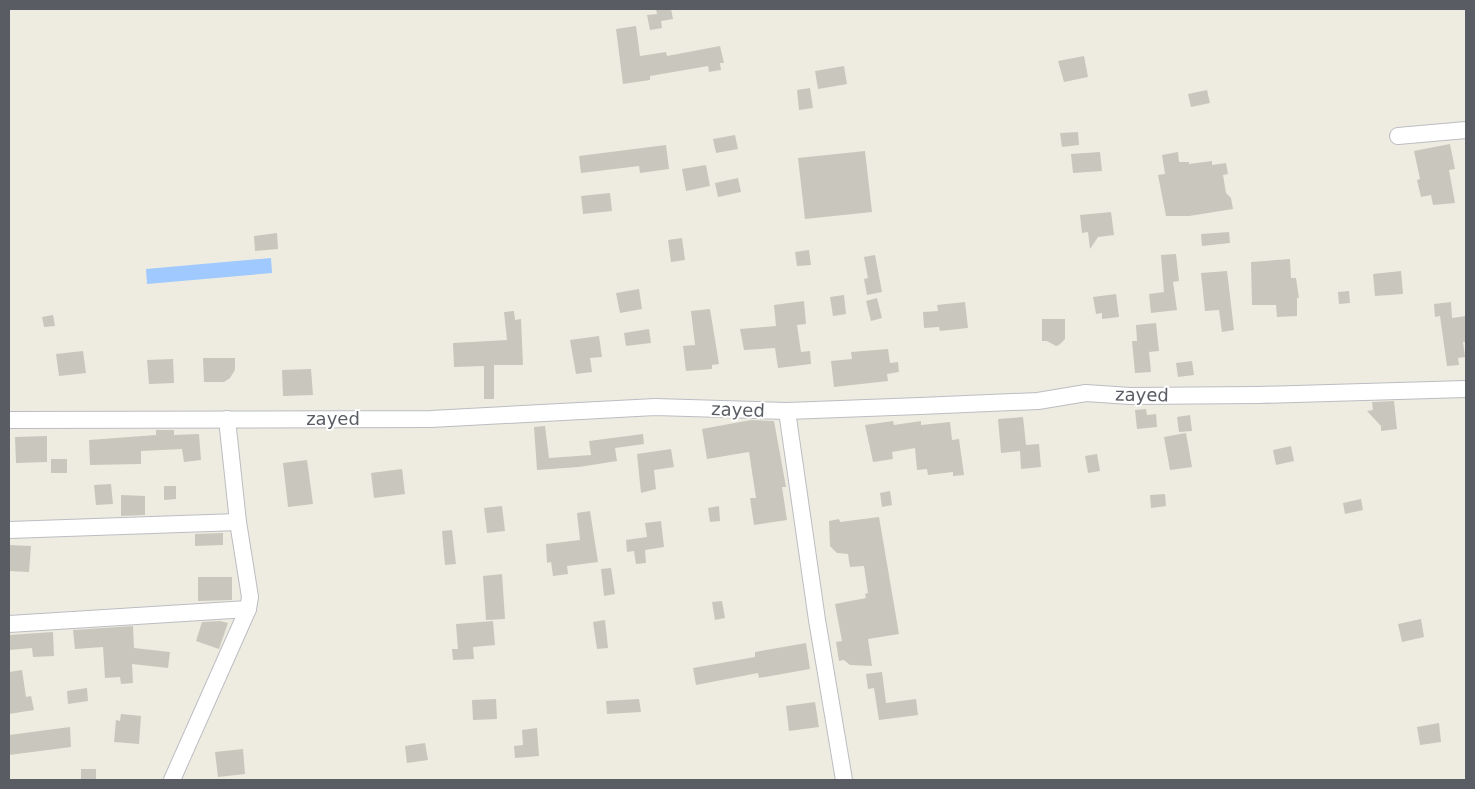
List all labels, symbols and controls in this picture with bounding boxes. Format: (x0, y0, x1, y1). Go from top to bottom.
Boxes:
street label: zayed (1115, 384, 1169, 405)
street label: zayed (711, 398, 765, 421)
street label: zayed (306, 408, 360, 429)

